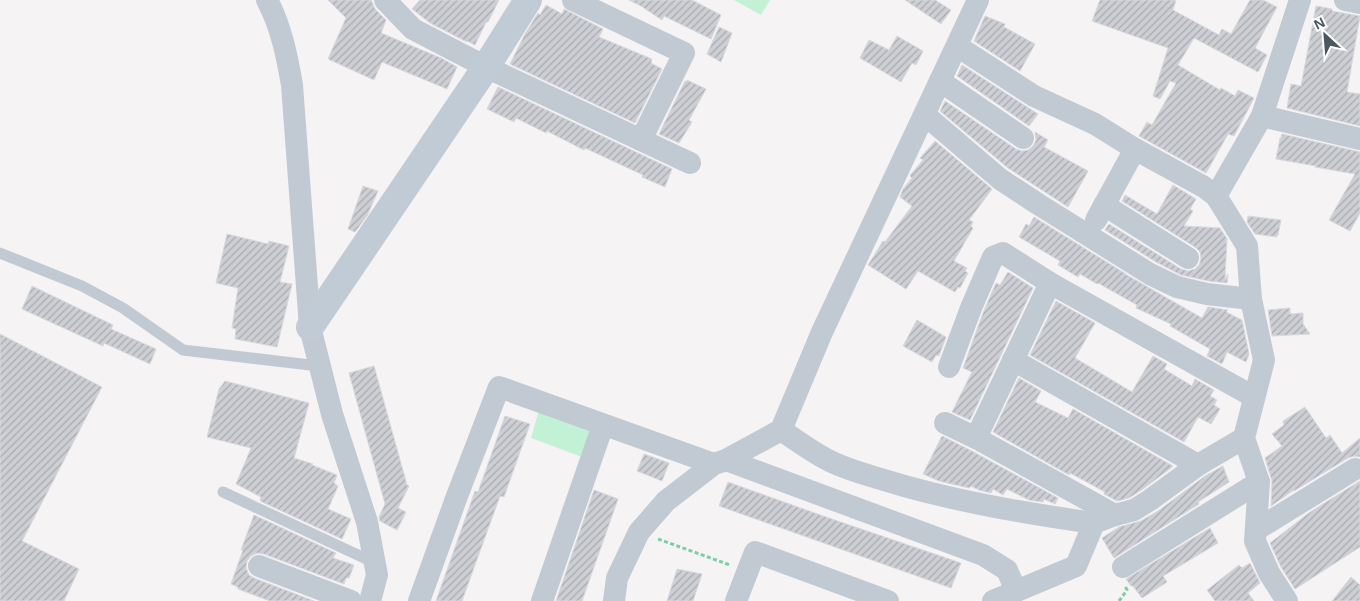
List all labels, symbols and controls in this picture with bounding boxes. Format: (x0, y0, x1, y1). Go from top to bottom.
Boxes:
north arrow (1300, 10, 1350, 60)
text: N (1311, 14, 1327, 33)

